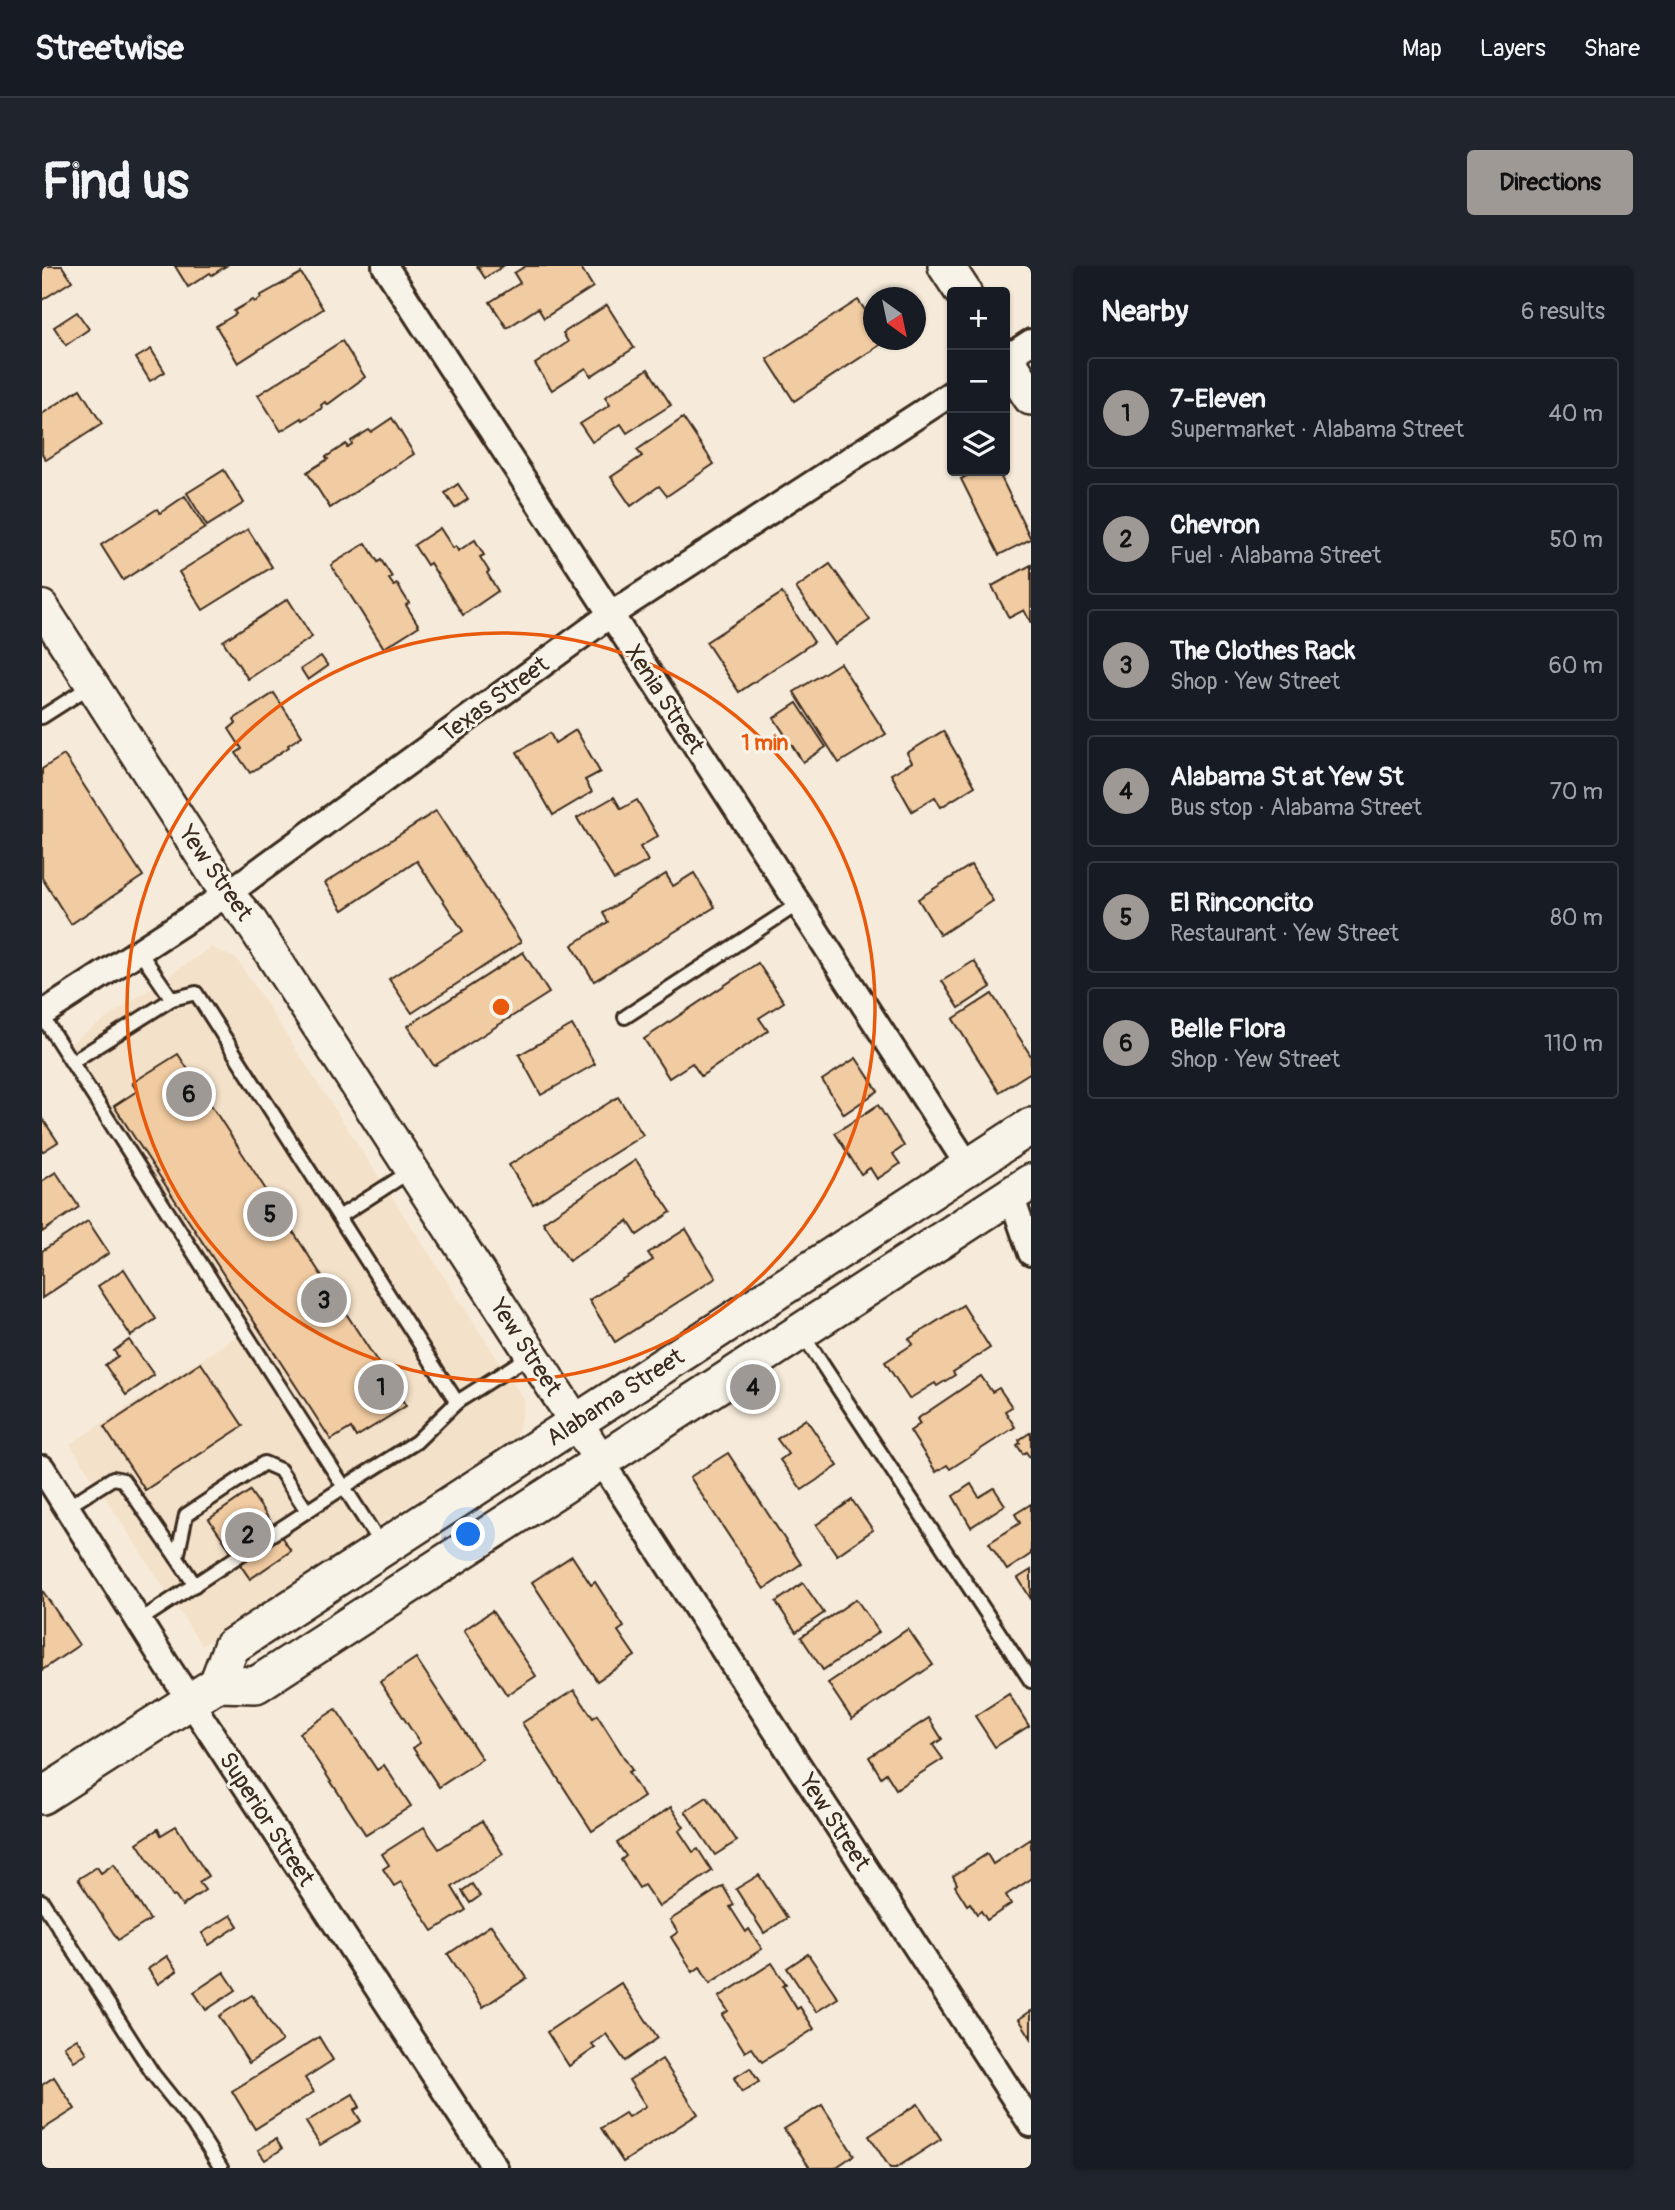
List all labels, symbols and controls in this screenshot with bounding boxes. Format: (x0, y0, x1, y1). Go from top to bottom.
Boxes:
text: Streetwise (35, 28, 184, 69)
text: Map (1402, 34, 1442, 63)
text: Layers (1480, 34, 1546, 63)
text: Share (1584, 34, 1640, 63)
button: Directions (1467, 150, 1633, 215)
text: Find us (42, 152, 189, 213)
north arrow (863, 287, 926, 350)
map controls (947, 287, 1010, 476)
button: + (947, 287, 1010, 350)
text: Nearby (1101, 293, 1188, 330)
text: 6 results (1521, 297, 1605, 326)
button: − (947, 350, 1010, 413)
text: 7-Eleven (1170, 383, 1266, 415)
text: 1 (1122, 399, 1131, 428)
text: 40 m (1549, 399, 1603, 428)
button: layers (947, 413, 1010, 476)
text: Supermarket · Alabama Street (1170, 415, 1464, 444)
text: Chevron (1170, 509, 1260, 541)
text: 2 (1120, 525, 1132, 554)
text: 50 m (1549, 525, 1603, 554)
text: Fuel · Alabama Street (1170, 541, 1381, 570)
text: The Clothes Rack (1170, 635, 1355, 667)
street label: Xenia Street (619, 639, 711, 760)
street label: Texas Street (434, 650, 555, 749)
text: 3 (1120, 651, 1132, 680)
text: 60 m (1548, 651, 1603, 680)
text: Shop · Yew Street (1170, 667, 1340, 696)
text: 1 min (742, 730, 789, 757)
text: Alabama St at Yew St (1170, 761, 1403, 793)
text: 4 (1119, 777, 1133, 806)
text: 70 m (1550, 777, 1603, 806)
text: Bus stop · Alabama Street (1170, 793, 1422, 822)
street label: Yew Street (172, 819, 259, 927)
text: El Rinconcito (1170, 887, 1313, 919)
text: 5 (1120, 903, 1132, 932)
text: 80 m (1550, 903, 1603, 932)
text: Restaurant · Yew Street (1170, 919, 1399, 948)
centre of rings (489, 995, 513, 1019)
text: Belle Flora (1170, 1013, 1286, 1045)
text: 6 (1119, 1029, 1133, 1058)
text: 110 m (1544, 1029, 1603, 1058)
text: Shop · Yew Street (1170, 1045, 1340, 1074)
pin: 6 (166, 1068, 212, 1120)
pin: 5 (247, 1188, 293, 1240)
pin: 3 (301, 1274, 347, 1326)
street label: Yew Street (483, 1293, 568, 1401)
street label: Alabama Street (541, 1342, 690, 1453)
pin: 1 (358, 1361, 404, 1413)
pin: 4 (730, 1361, 776, 1413)
pin: 2 (225, 1509, 271, 1561)
your location (451, 1517, 485, 1551)
street label: Superior Street (213, 1747, 321, 1892)
street label: Yew Street (792, 1768, 877, 1876)

